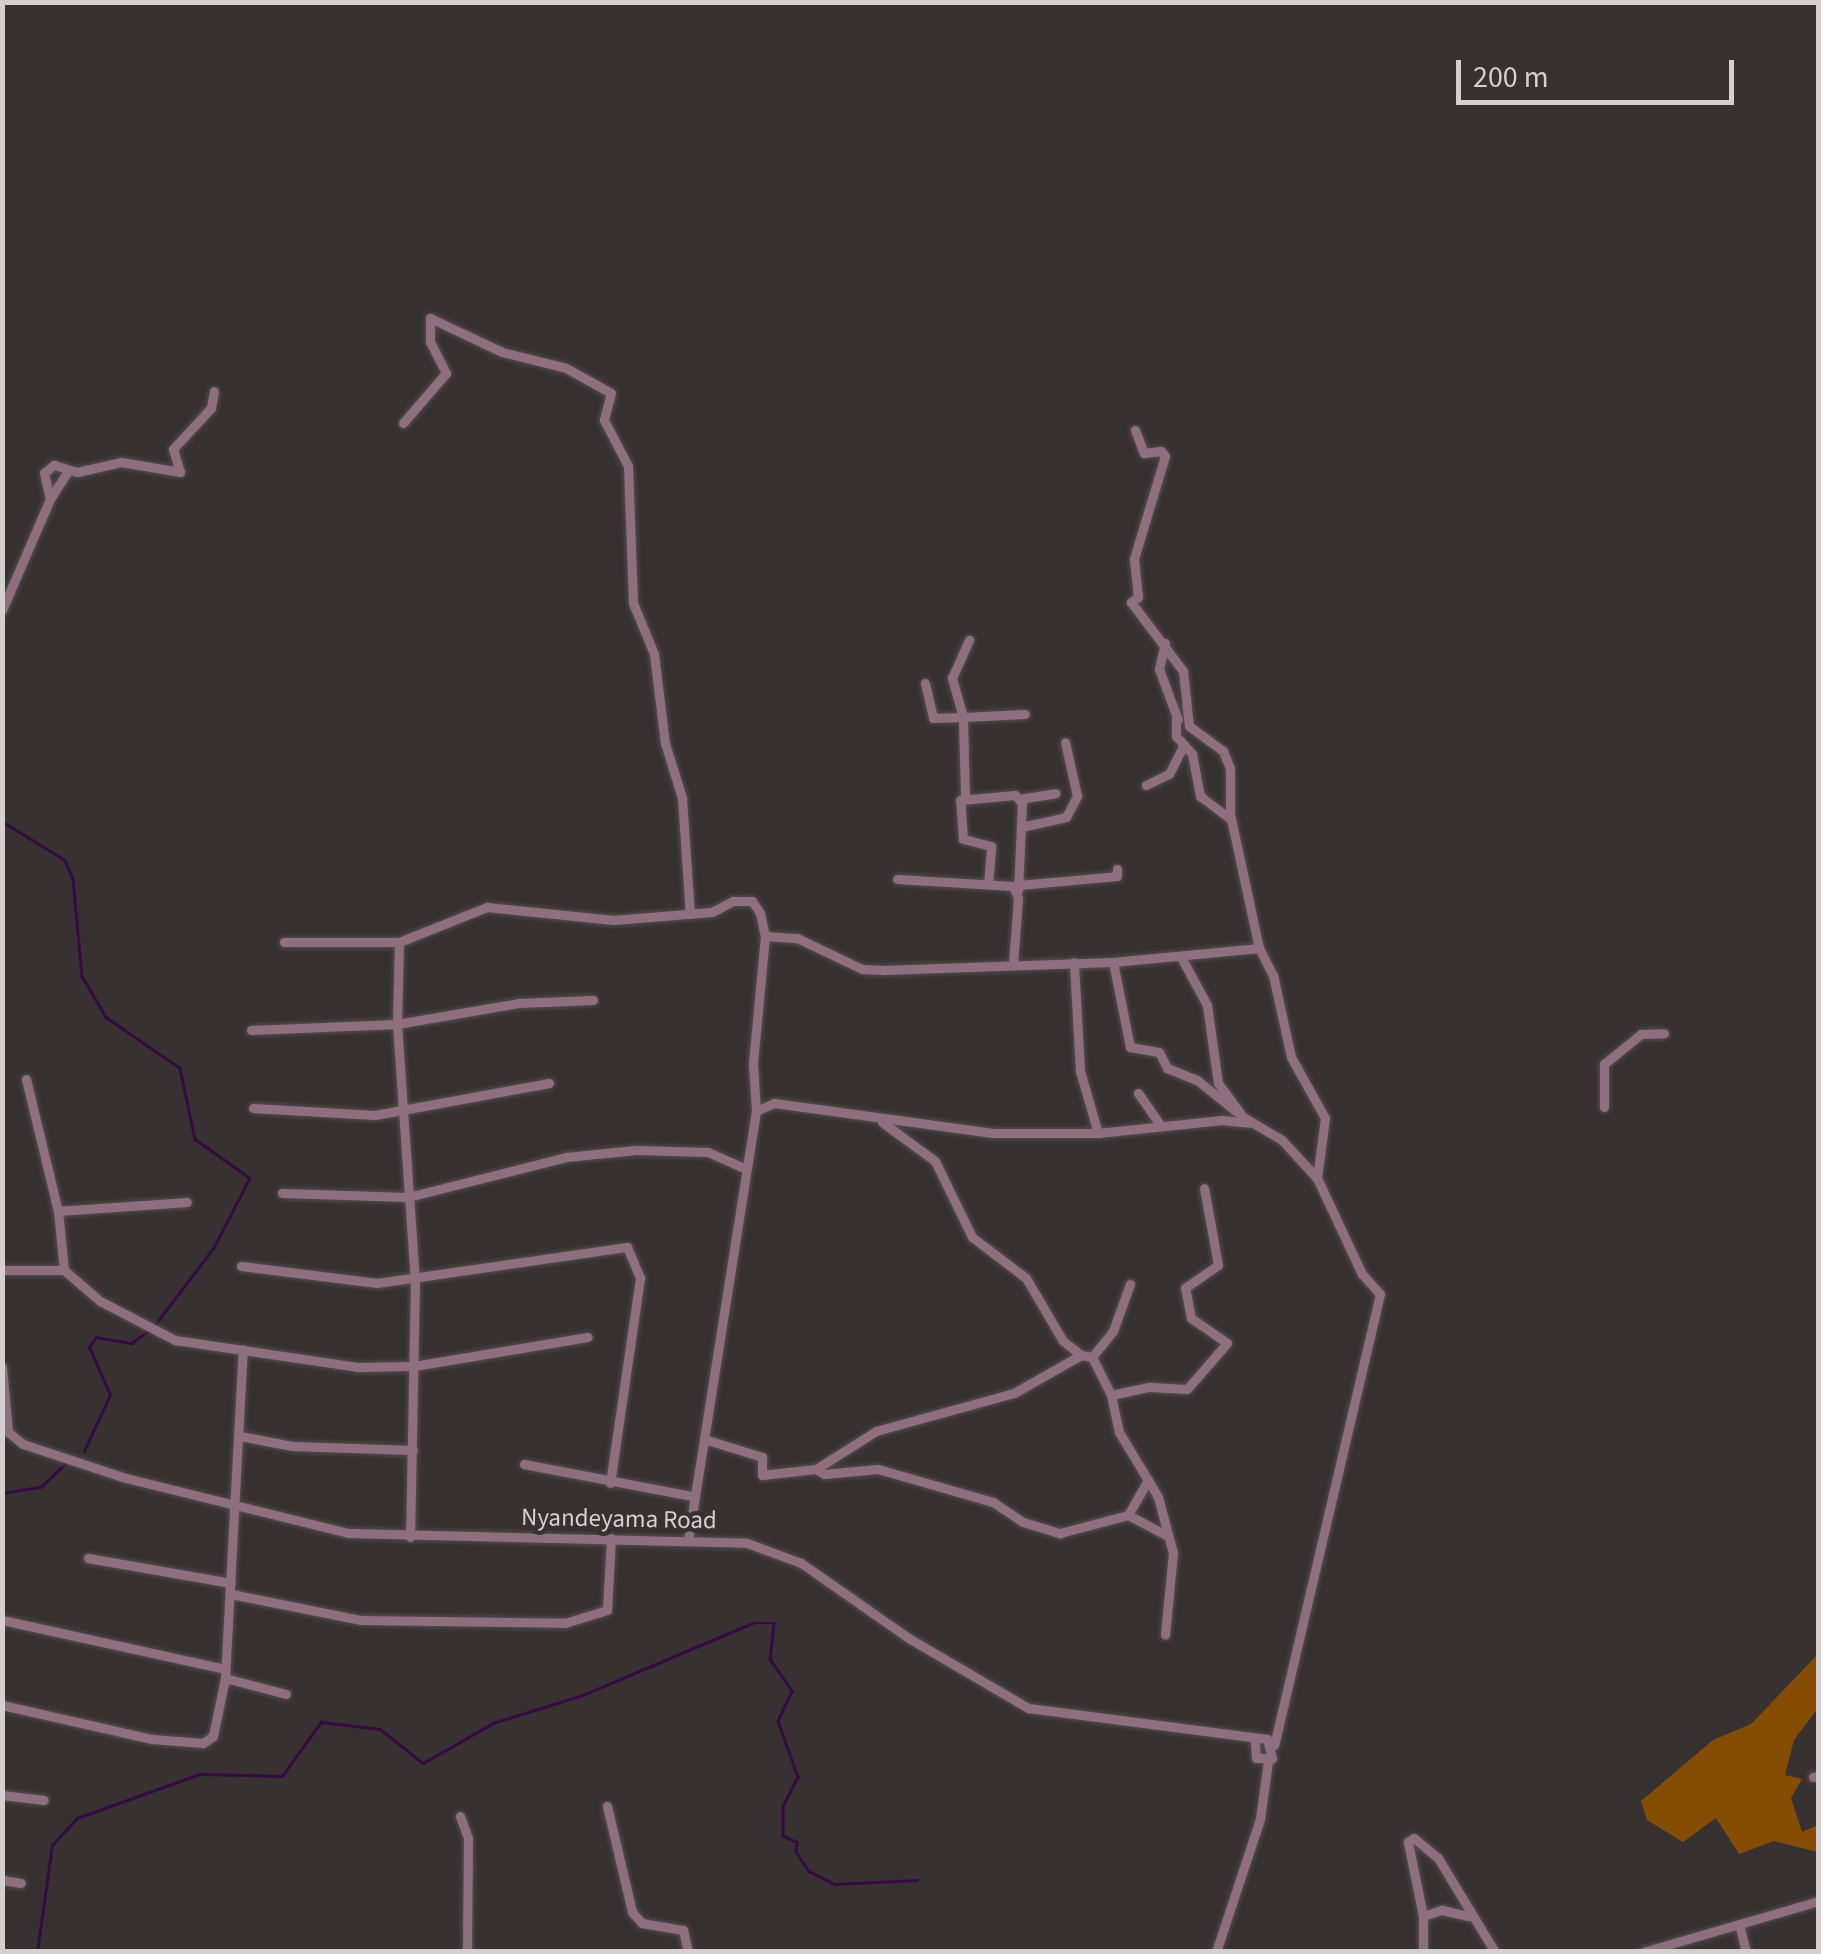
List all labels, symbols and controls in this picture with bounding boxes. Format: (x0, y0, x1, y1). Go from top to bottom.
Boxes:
scale bar (1461, 40, 1738, 102)
text: 200 m (1473, 56, 1549, 99)
street label: Nyandeyama Road (521, 1502, 717, 1536)

